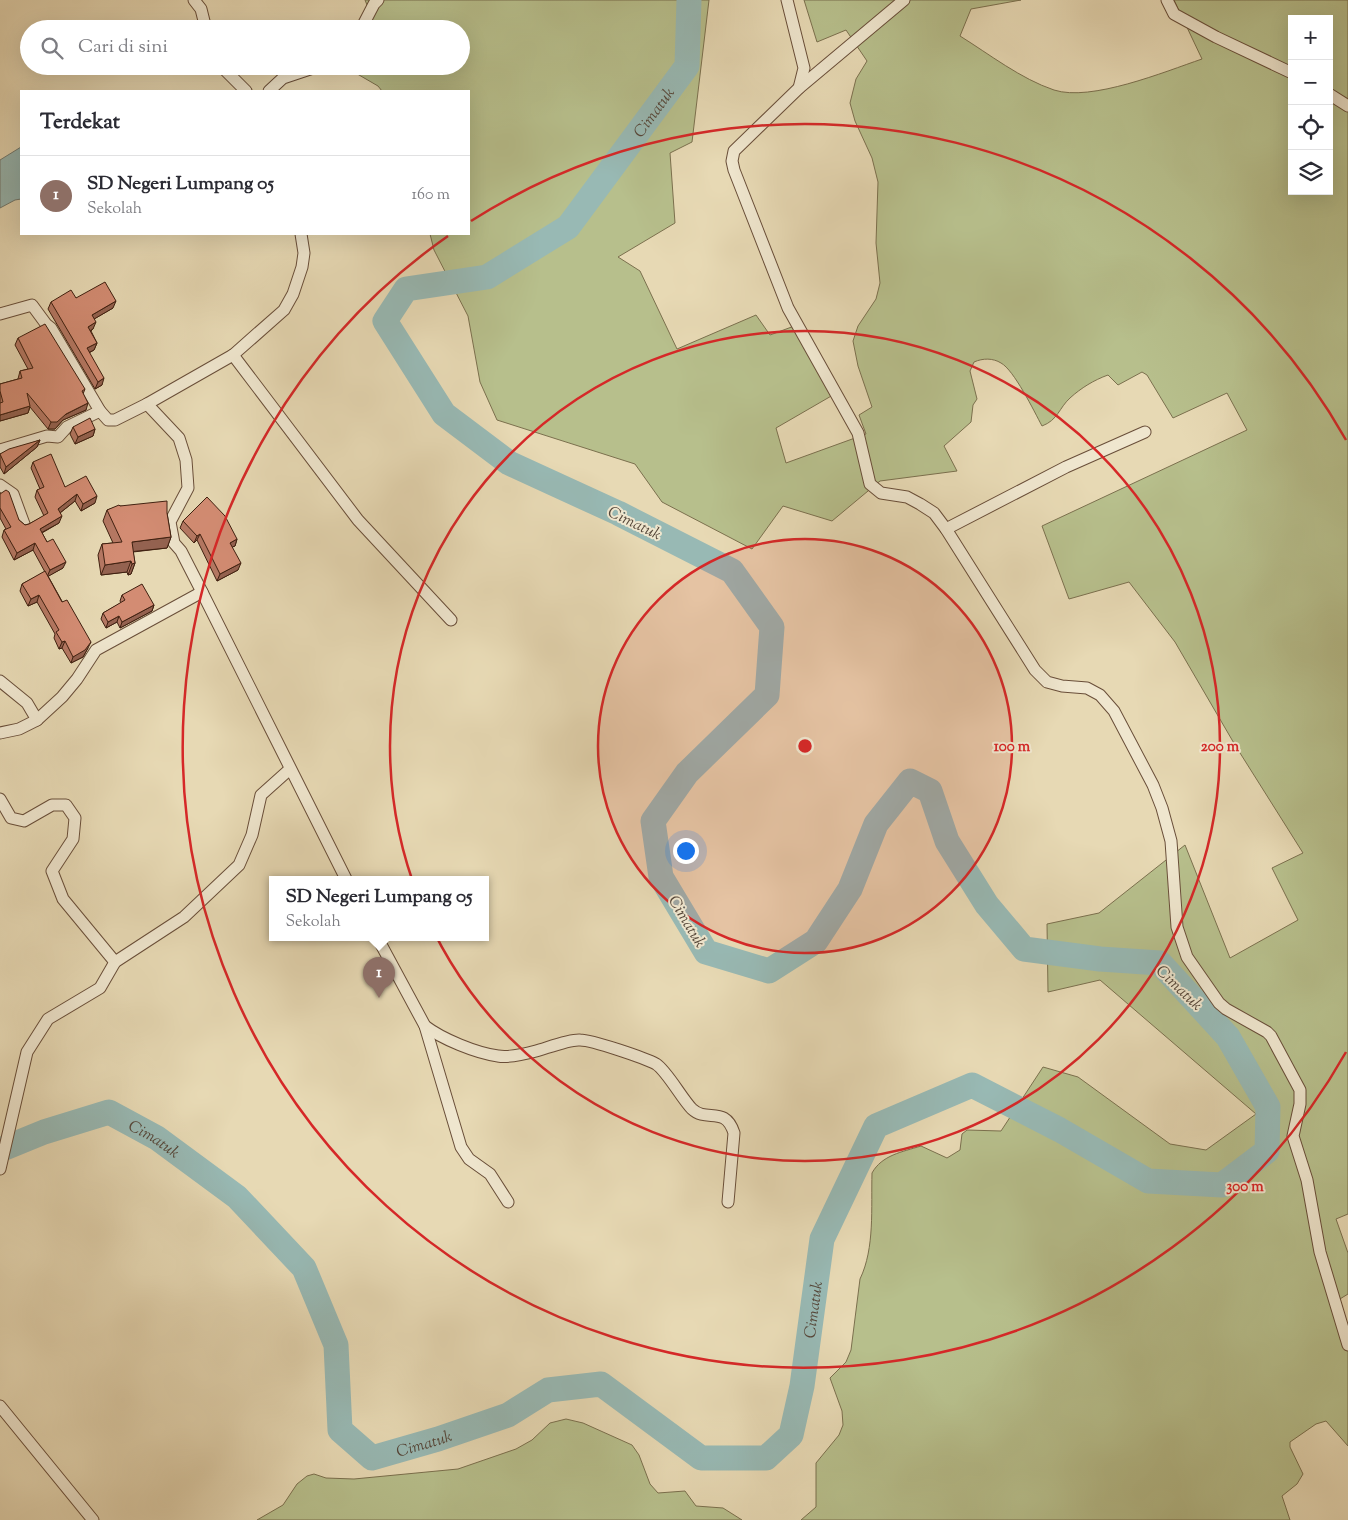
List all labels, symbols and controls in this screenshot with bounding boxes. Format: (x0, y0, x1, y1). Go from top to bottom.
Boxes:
map controls (1288, 15, 1333, 195)
button: + (1288, 15, 1333, 60)
search box (20, 20, 470, 75)
icon: search (38, 34, 66, 62)
text: Cari di sini (78, 34, 168, 61)
button: − (1288, 60, 1333, 105)
water label: Cimatuk (629, 84, 681, 143)
button: locate (1288, 105, 1333, 150)
text: Terdekat (40, 108, 120, 138)
button: layers (1288, 150, 1333, 195)
text: SD Negeri Lumpang 05 (87, 171, 274, 198)
text: 1 (53, 184, 59, 207)
text: 160 m (412, 184, 450, 207)
text: Sekolah (87, 198, 142, 221)
water label: Cimatuk (603, 501, 665, 547)
centre of rings (796, 737, 814, 755)
text: 100 m (994, 737, 1031, 758)
text: 200 m (1201, 737, 1240, 758)
your location (673, 838, 699, 864)
popup (269, 876, 489, 941)
text: SD Negeri Lumpang 05 (286, 884, 472, 911)
water label: Cimatuk (661, 892, 710, 953)
text: Sekolah (286, 911, 341, 934)
pin: 1 (363, 957, 395, 998)
water label: Cimatuk (1150, 961, 1207, 1017)
water label: Cimatuk (123, 1115, 184, 1165)
text: 300 m (1226, 1177, 1264, 1198)
water label: Cimatuk (800, 1280, 830, 1340)
water label: Cimatuk (394, 1426, 456, 1464)

